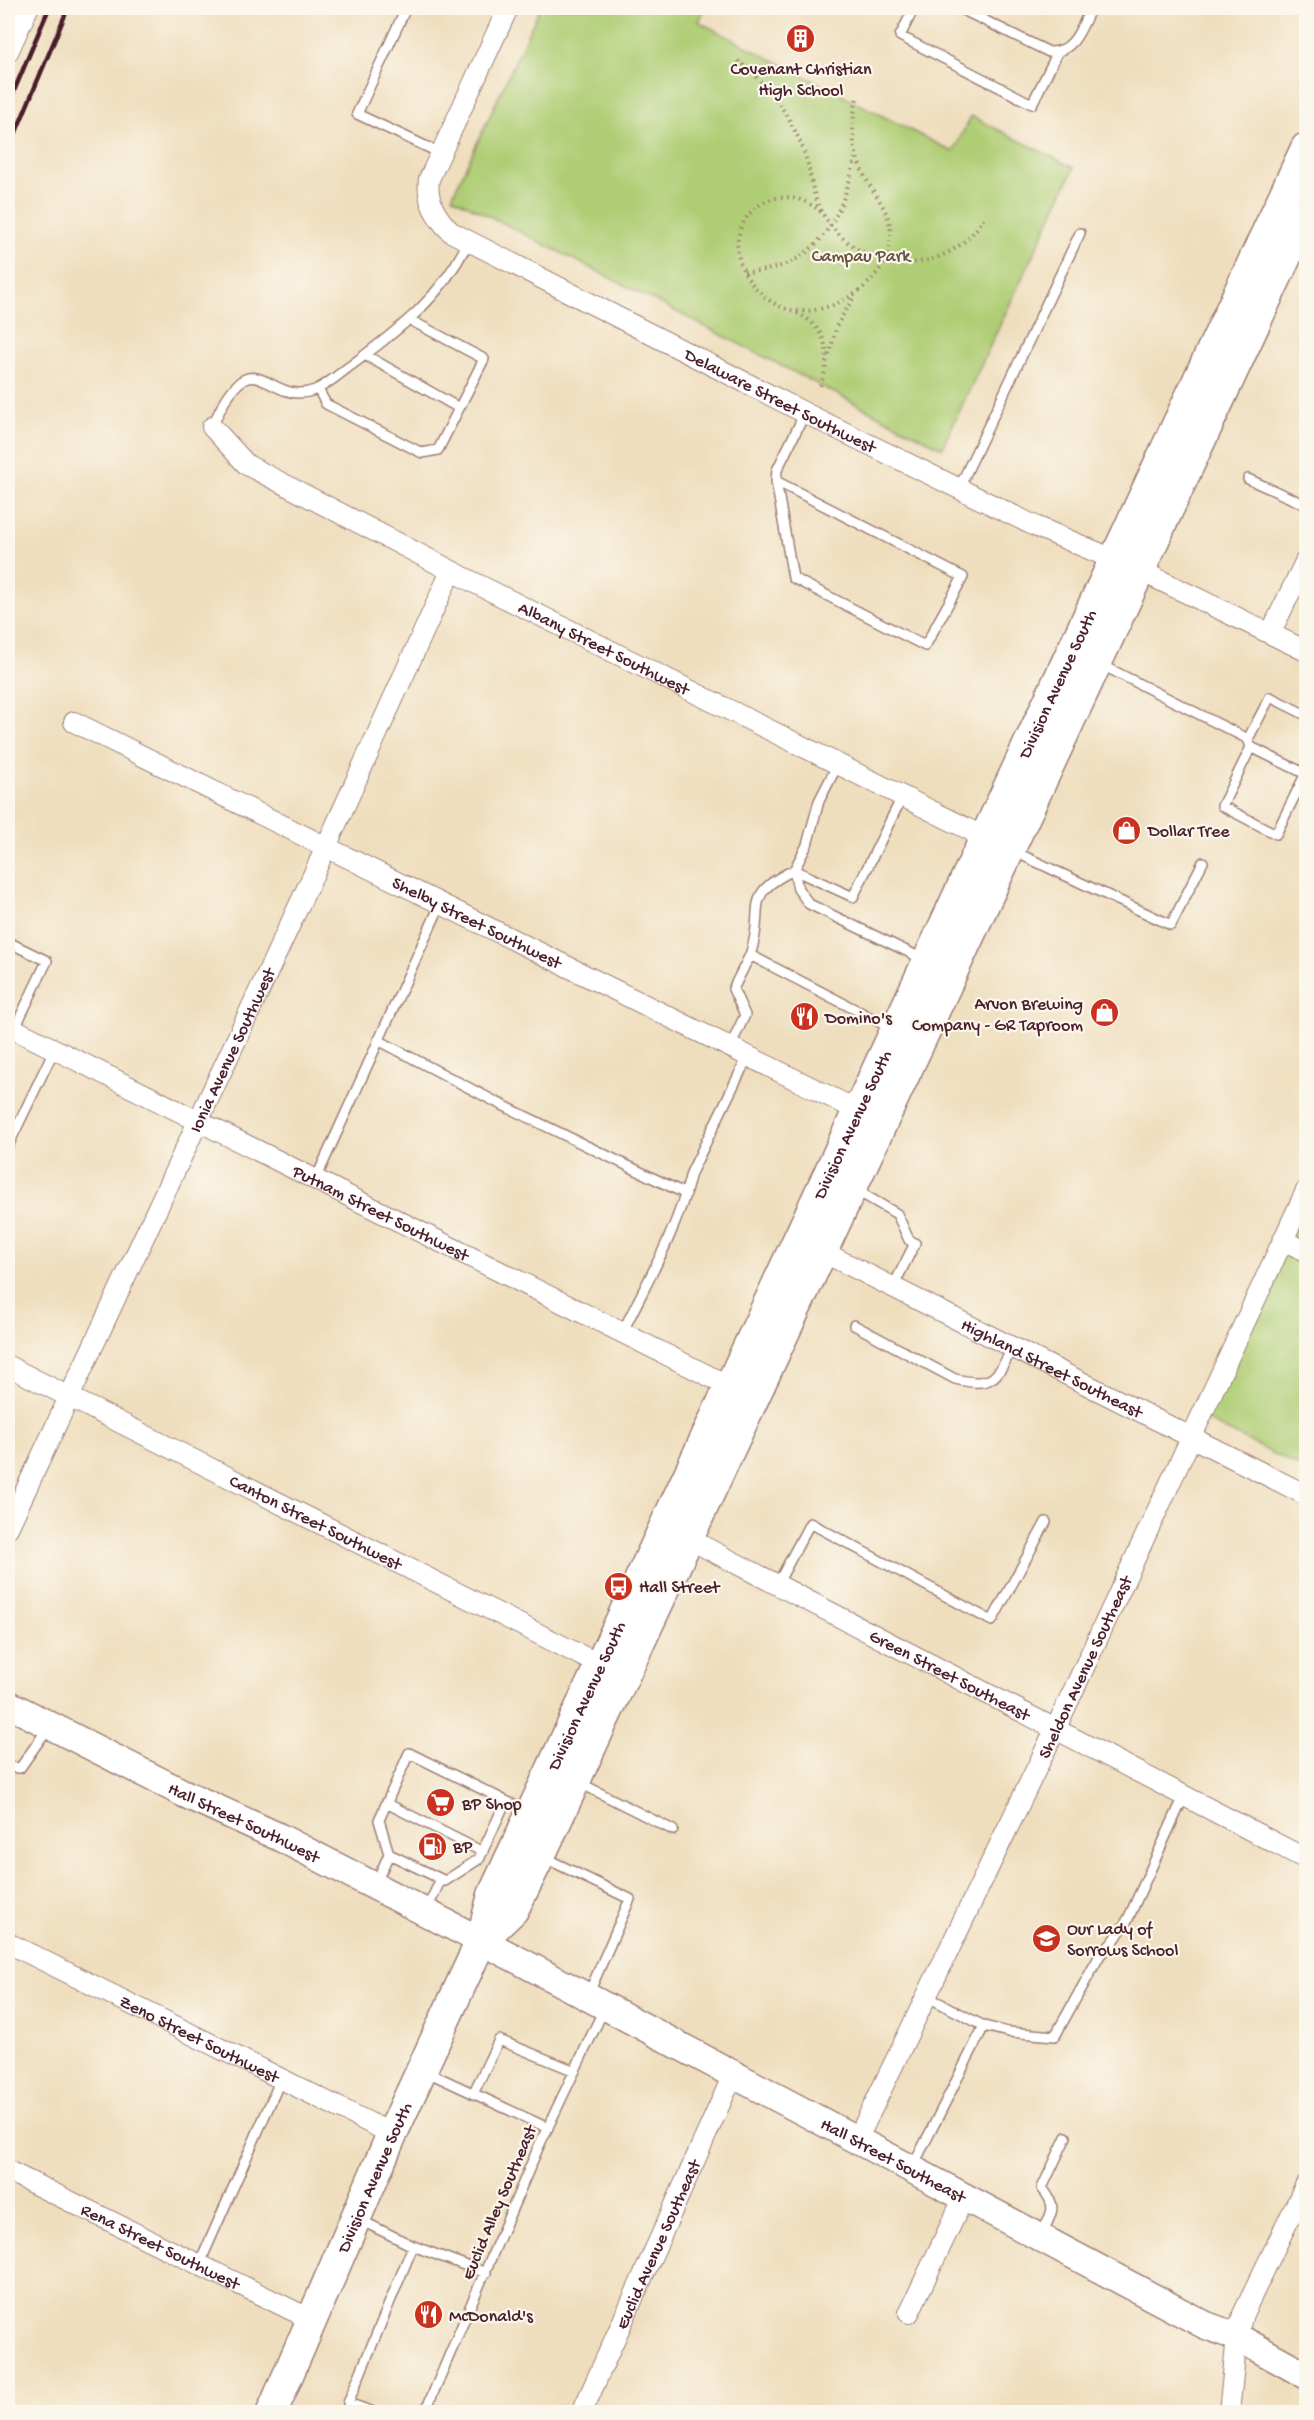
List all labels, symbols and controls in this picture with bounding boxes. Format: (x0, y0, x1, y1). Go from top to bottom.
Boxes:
building icon: Covenant Christian High School (785, 23, 817, 55)
place label: Covenant Christian High School (730, 60, 872, 102)
park label: Campau Park (812, 247, 912, 268)
street label: Delaware Street Southwest (679, 345, 880, 460)
street label: Albany Street Southwest (514, 598, 694, 702)
street label: Division Avenue South (1015, 607, 1103, 763)
shop icon: Dollar Tree (1111, 814, 1143, 846)
place label: Dollar Tree (1147, 822, 1230, 843)
street label: Shelby Street Southwest (388, 873, 566, 976)
street label: Ionia Avenue Southwest (186, 964, 282, 1136)
place label: Arvon Brewing Company - GR Taproom (912, 995, 1083, 1037)
shop icon: Arvon Brewing Company - GR Taproom (1088, 997, 1120, 1029)
restaurant icon: Domino's (788, 1001, 820, 1033)
place label: Domino's (824, 1009, 893, 1030)
street label: Division Avenue South (810, 1047, 898, 1204)
street label: Putnam Street Southwest (288, 1161, 473, 1268)
street label: Highland Street Southeast (957, 1315, 1147, 1425)
street label: Canton Street Southwest (225, 1471, 406, 1577)
bus stop icon: Hall Street (602, 1570, 634, 1602)
street label: Sheldon Avenue Southeast (1035, 1572, 1139, 1762)
place label: Hall Street (639, 1578, 721, 1599)
street label: Division Avenue South (544, 1618, 632, 1775)
street label: Green Street Southeast (865, 1626, 1034, 1728)
street label: Hall Street Southwest (164, 1779, 324, 1870)
supermarket icon: BP Shop (425, 1787, 457, 1819)
place label: BP Shop (461, 1795, 522, 1816)
fuel station icon: BP (416, 1830, 448, 1862)
place label: BP (452, 1838, 473, 1859)
place label: Our Lady of Sorrows School (1067, 1920, 1178, 1962)
school or university icon: Our Lady of Sorrows School (1030, 1922, 1062, 1954)
street label: Zeno Street Southwest (115, 1992, 283, 2090)
street label: Division Avenue South (334, 2099, 418, 2257)
street label: Hall Street Southeast (816, 2115, 970, 2210)
street label: Euclid Alley Southeast (458, 2121, 543, 2283)
street label: Euclid Avenue Southeast (612, 2156, 707, 2333)
street label: Rena Street Southwest (77, 2200, 244, 2297)
restaurant icon: McDonald's (412, 2299, 444, 2331)
place label: McDonald's (449, 2307, 534, 2328)

